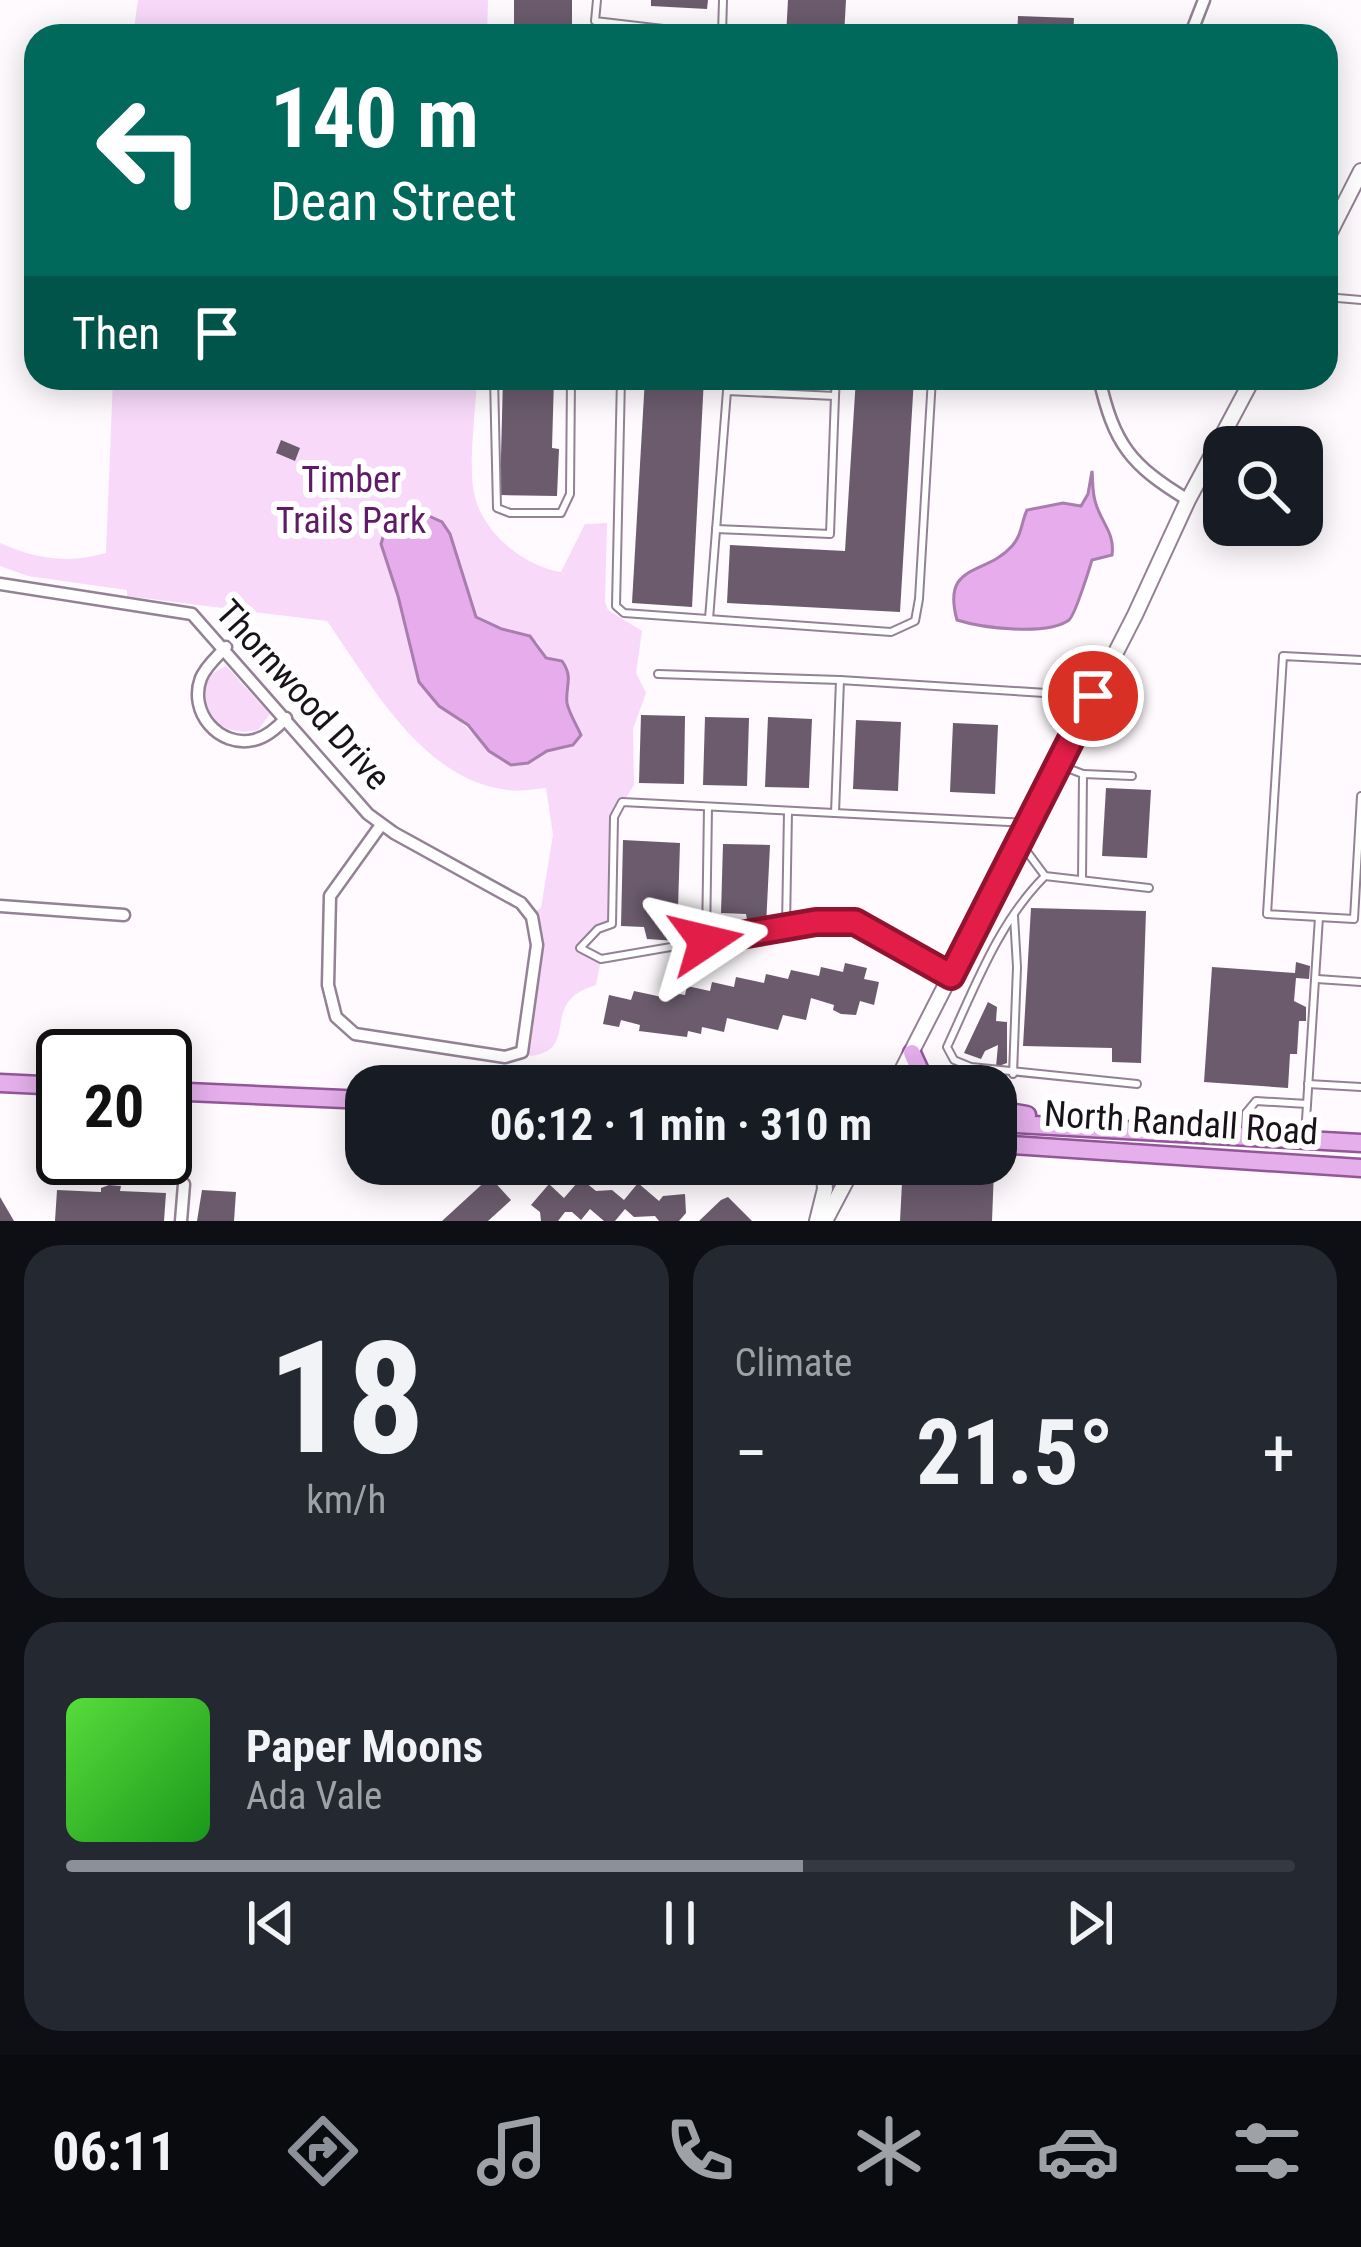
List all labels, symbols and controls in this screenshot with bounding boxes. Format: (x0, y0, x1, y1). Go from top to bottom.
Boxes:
text: 140 m (270, 69, 479, 168)
icon: left (72, 72, 228, 228)
text: Dean Street (270, 170, 517, 233)
icon: arrive (184, 300, 250, 366)
text: Then (72, 307, 160, 360)
map controls (1203, 426, 1323, 546)
button: search (1203, 426, 1323, 546)
park label: Timber Trails Park (276, 459, 426, 542)
street label: Thornwood Drive (207, 592, 399, 798)
pin (1042, 645, 1144, 747)
icon: arrive (1060, 663, 1126, 729)
position arrow (643, 878, 769, 1004)
speed limit sign: 20 (36, 1029, 192, 1185)
street label: North Randall Road (1043, 1092, 1319, 1154)
text: 06:12 · 1 min · 310 m (490, 1098, 872, 1151)
text: 18 (267, 1307, 425, 1490)
text: Climate (735, 1340, 852, 1386)
text: 21.5° (916, 1401, 1114, 1506)
text: − (735, 1415, 768, 1492)
text: + (1262, 1415, 1295, 1492)
text: km/h (306, 1477, 386, 1523)
text: Paper Moons (246, 1720, 483, 1773)
text: Ada Vale (246, 1773, 382, 1819)
icon: previous (238, 1890, 304, 1956)
icon: pause (647, 1890, 713, 1956)
icon: next (1057, 1890, 1123, 1956)
icon: directions (281, 2109, 365, 2193)
icon: music (470, 2109, 554, 2193)
icon: phone (658, 2109, 742, 2193)
icon: climate (847, 2109, 931, 2193)
icon: car (1036, 2109, 1120, 2193)
icon: filters (1225, 2109, 1309, 2193)
text: 06:11 (52, 2120, 176, 2183)

